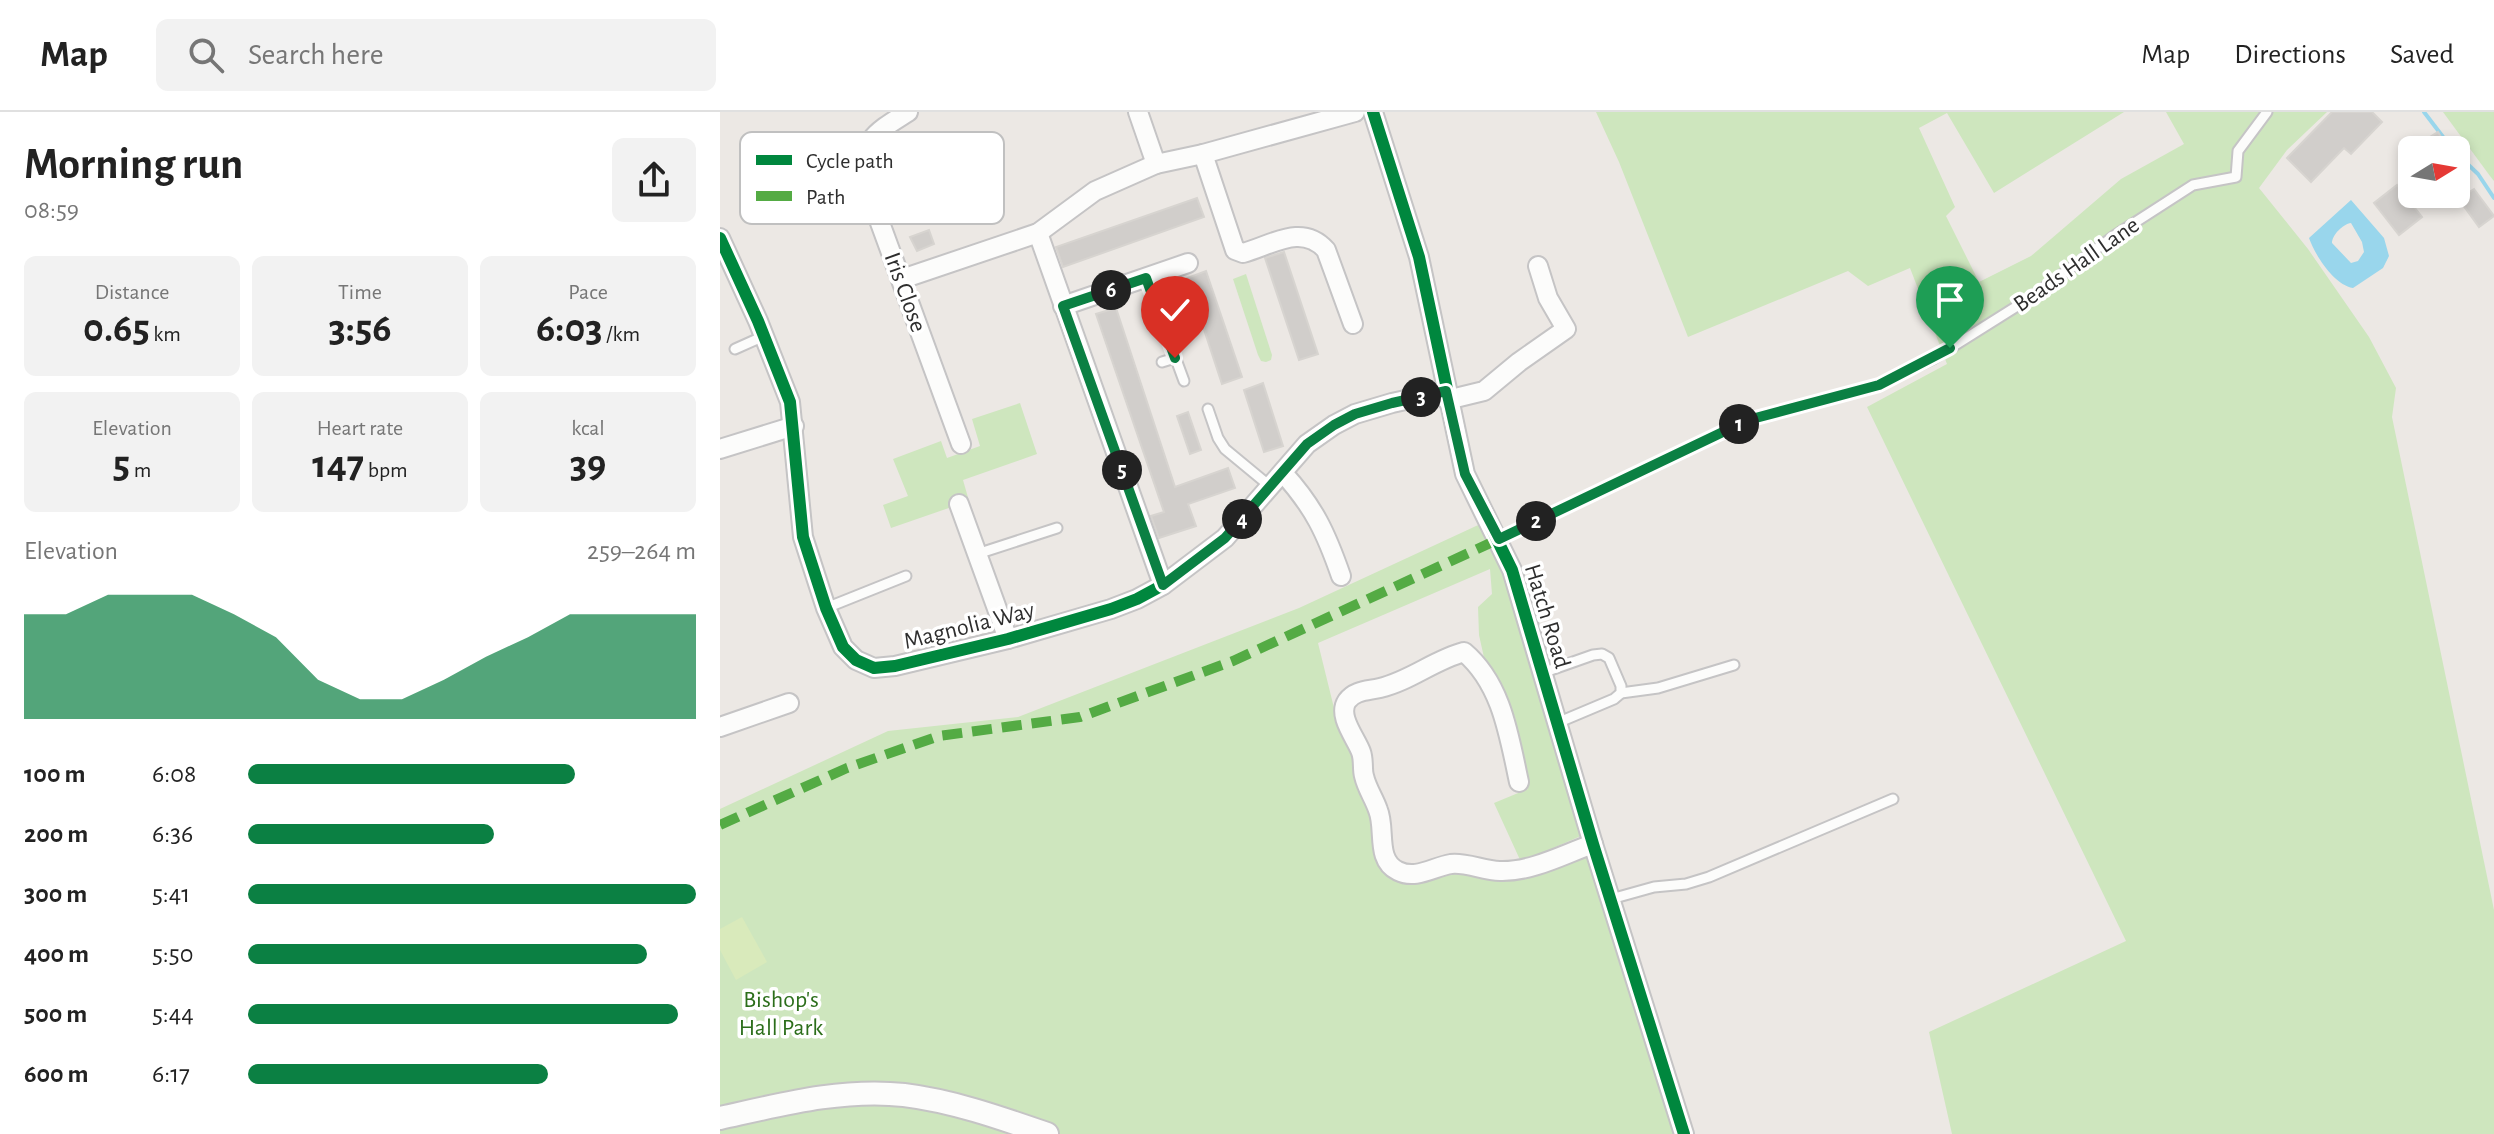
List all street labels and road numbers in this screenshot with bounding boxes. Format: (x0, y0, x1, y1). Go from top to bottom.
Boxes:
street label: Beads Hall Lane (2009, 213, 2144, 317)
street label: Iris Close (880, 249, 930, 335)
street label: Hatch Road (1520, 561, 1574, 671)
street label: Magnolia Way (902, 598, 1037, 654)

